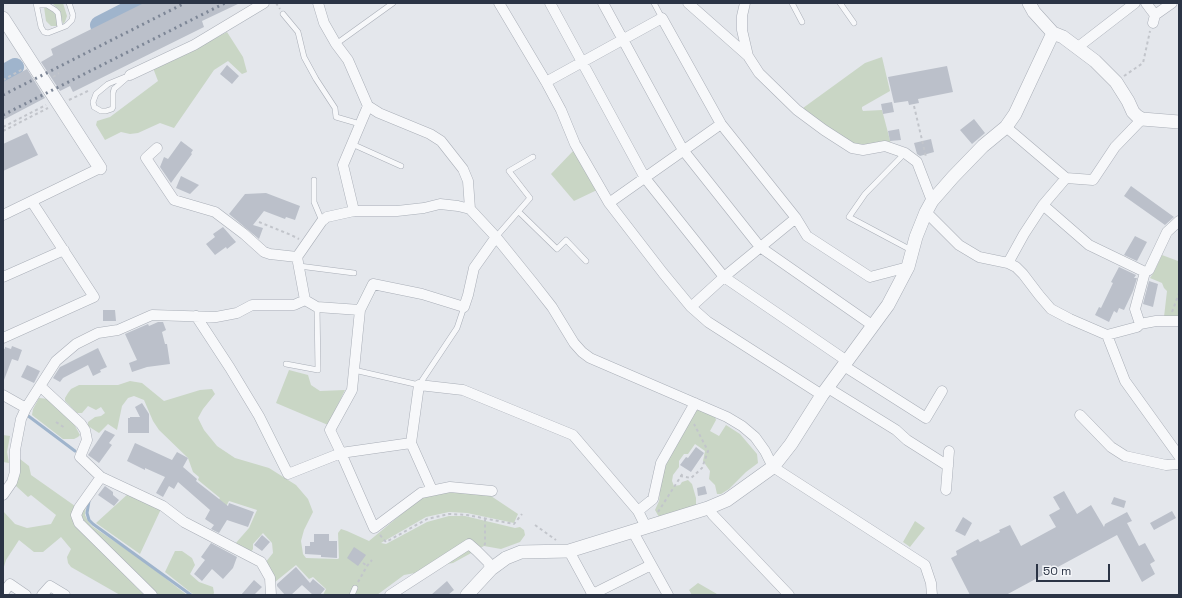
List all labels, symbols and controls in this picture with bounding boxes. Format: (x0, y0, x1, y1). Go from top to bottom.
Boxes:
scale bar (1038, 556, 1112, 582)
text: 50 m (1043, 563, 1071, 579)

